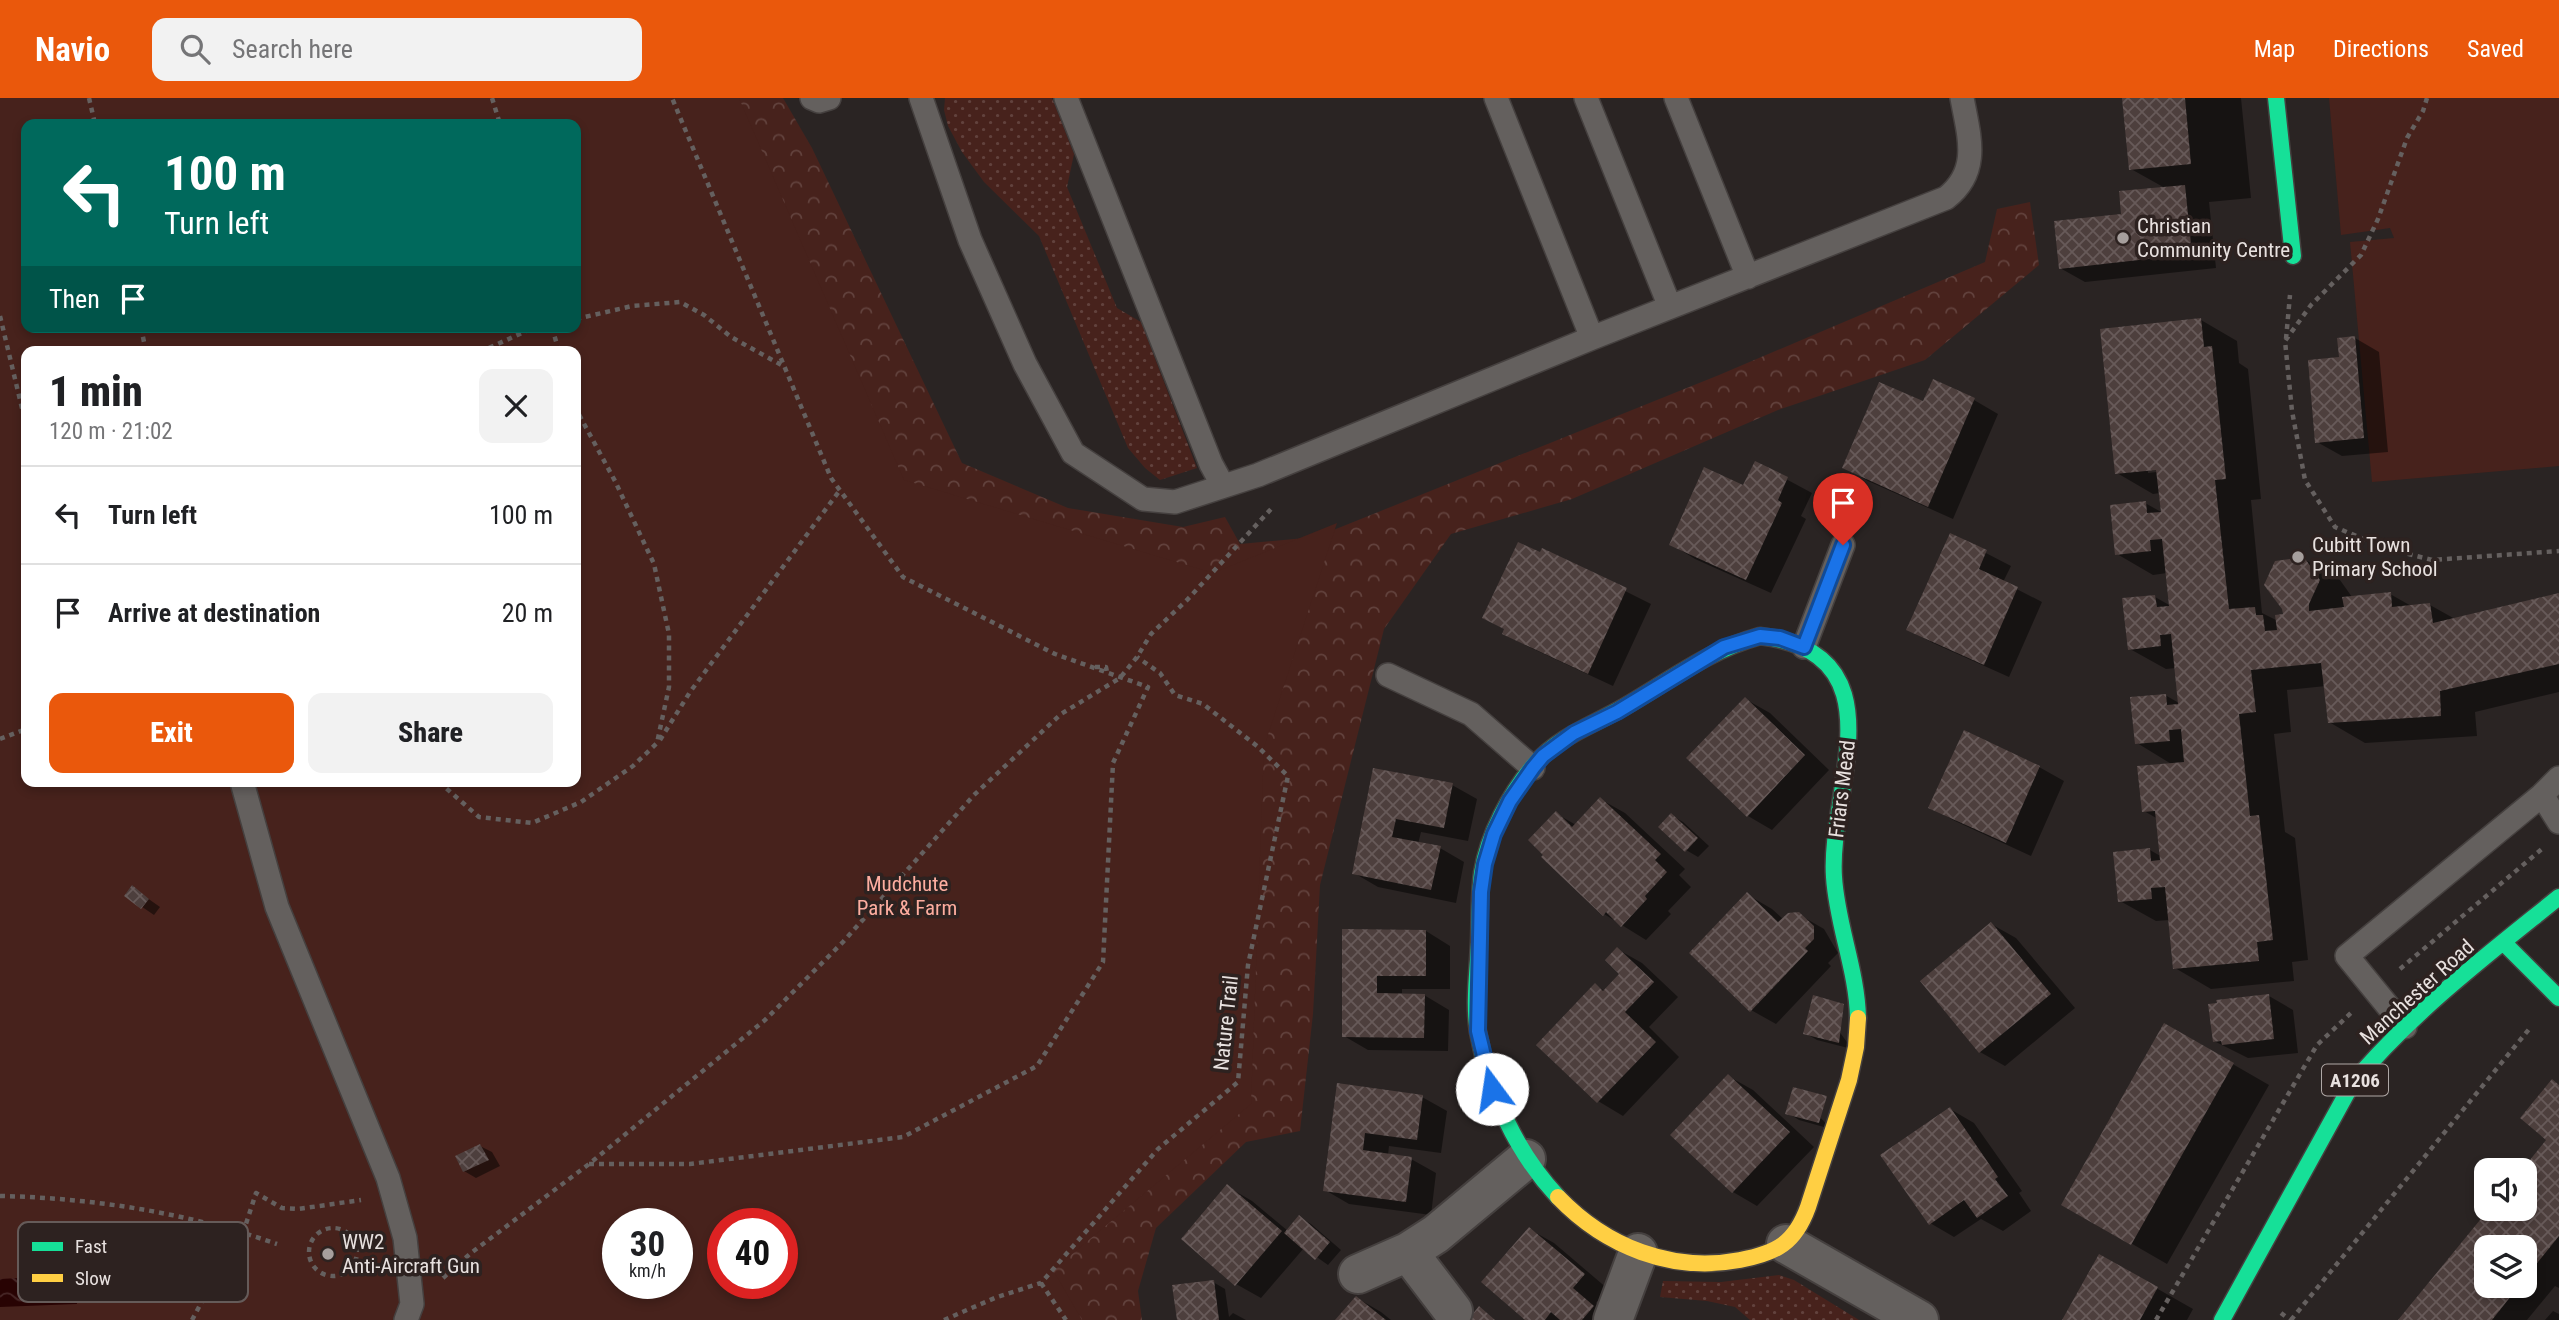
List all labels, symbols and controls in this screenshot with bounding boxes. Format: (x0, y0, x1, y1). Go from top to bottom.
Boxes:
search box (152, 18, 642, 81)
text: Navio (35, 30, 110, 69)
icon: search (176, 30, 214, 68)
text: Search here (232, 34, 353, 64)
text: Map (2254, 35, 2295, 63)
text: Directions (2333, 35, 2429, 63)
text: Saved (2467, 35, 2524, 63)
text: 100 m (164, 145, 286, 202)
icon: left (49, 147, 140, 238)
text: Turn left (164, 204, 269, 242)
place label: Christian Community Centre (2137, 214, 2290, 262)
marker: Christian Community Centre (2115, 230, 2131, 246)
icon: arrive (114, 280, 152, 318)
text: Then (49, 284, 100, 314)
text: 1 min (49, 367, 143, 416)
button: close (479, 369, 553, 443)
text: 120 m · 21:02 (49, 418, 173, 445)
pin (1813, 473, 1873, 545)
icon: arrive (1824, 484, 1862, 522)
icon: left (49, 496, 87, 534)
text: Turn left (108, 500, 197, 530)
text: 100 m (489, 500, 553, 530)
place label: Cubitt Town Primary School (2312, 533, 2438, 581)
marker: Cubitt Town Primary School (2290, 549, 2306, 565)
icon: arrive (49, 594, 87, 632)
text: Arrive at destination (108, 598, 320, 628)
text: 20 m (502, 598, 553, 628)
button: Exit (49, 693, 294, 773)
button: Share (308, 693, 553, 773)
street label: Friars Mead (1824, 739, 1860, 839)
park label: Mudchute Park & Farm (857, 872, 957, 920)
street label: Manchester Road (2355, 935, 2479, 1049)
street label: Nature Trail (1209, 974, 1243, 1072)
position arrow (1455, 1052, 1529, 1126)
road number: A1206 (2322, 1064, 2388, 1096)
map controls (2474, 1158, 2537, 1298)
button: sound (2474, 1158, 2537, 1221)
speed limit sign: 40 (707, 1208, 798, 1299)
legend (18, 1222, 248, 1302)
text: 30 (630, 1224, 665, 1265)
place label: WW2 Anti-Aircraft Gun (342, 1230, 480, 1278)
text: Fast (75, 1235, 107, 1258)
button: layers (2474, 1235, 2537, 1298)
marker: WW2 Anti-Aircraft Gun (320, 1246, 336, 1262)
text: km/h (629, 1260, 666, 1281)
text: Slow (75, 1267, 111, 1290)

